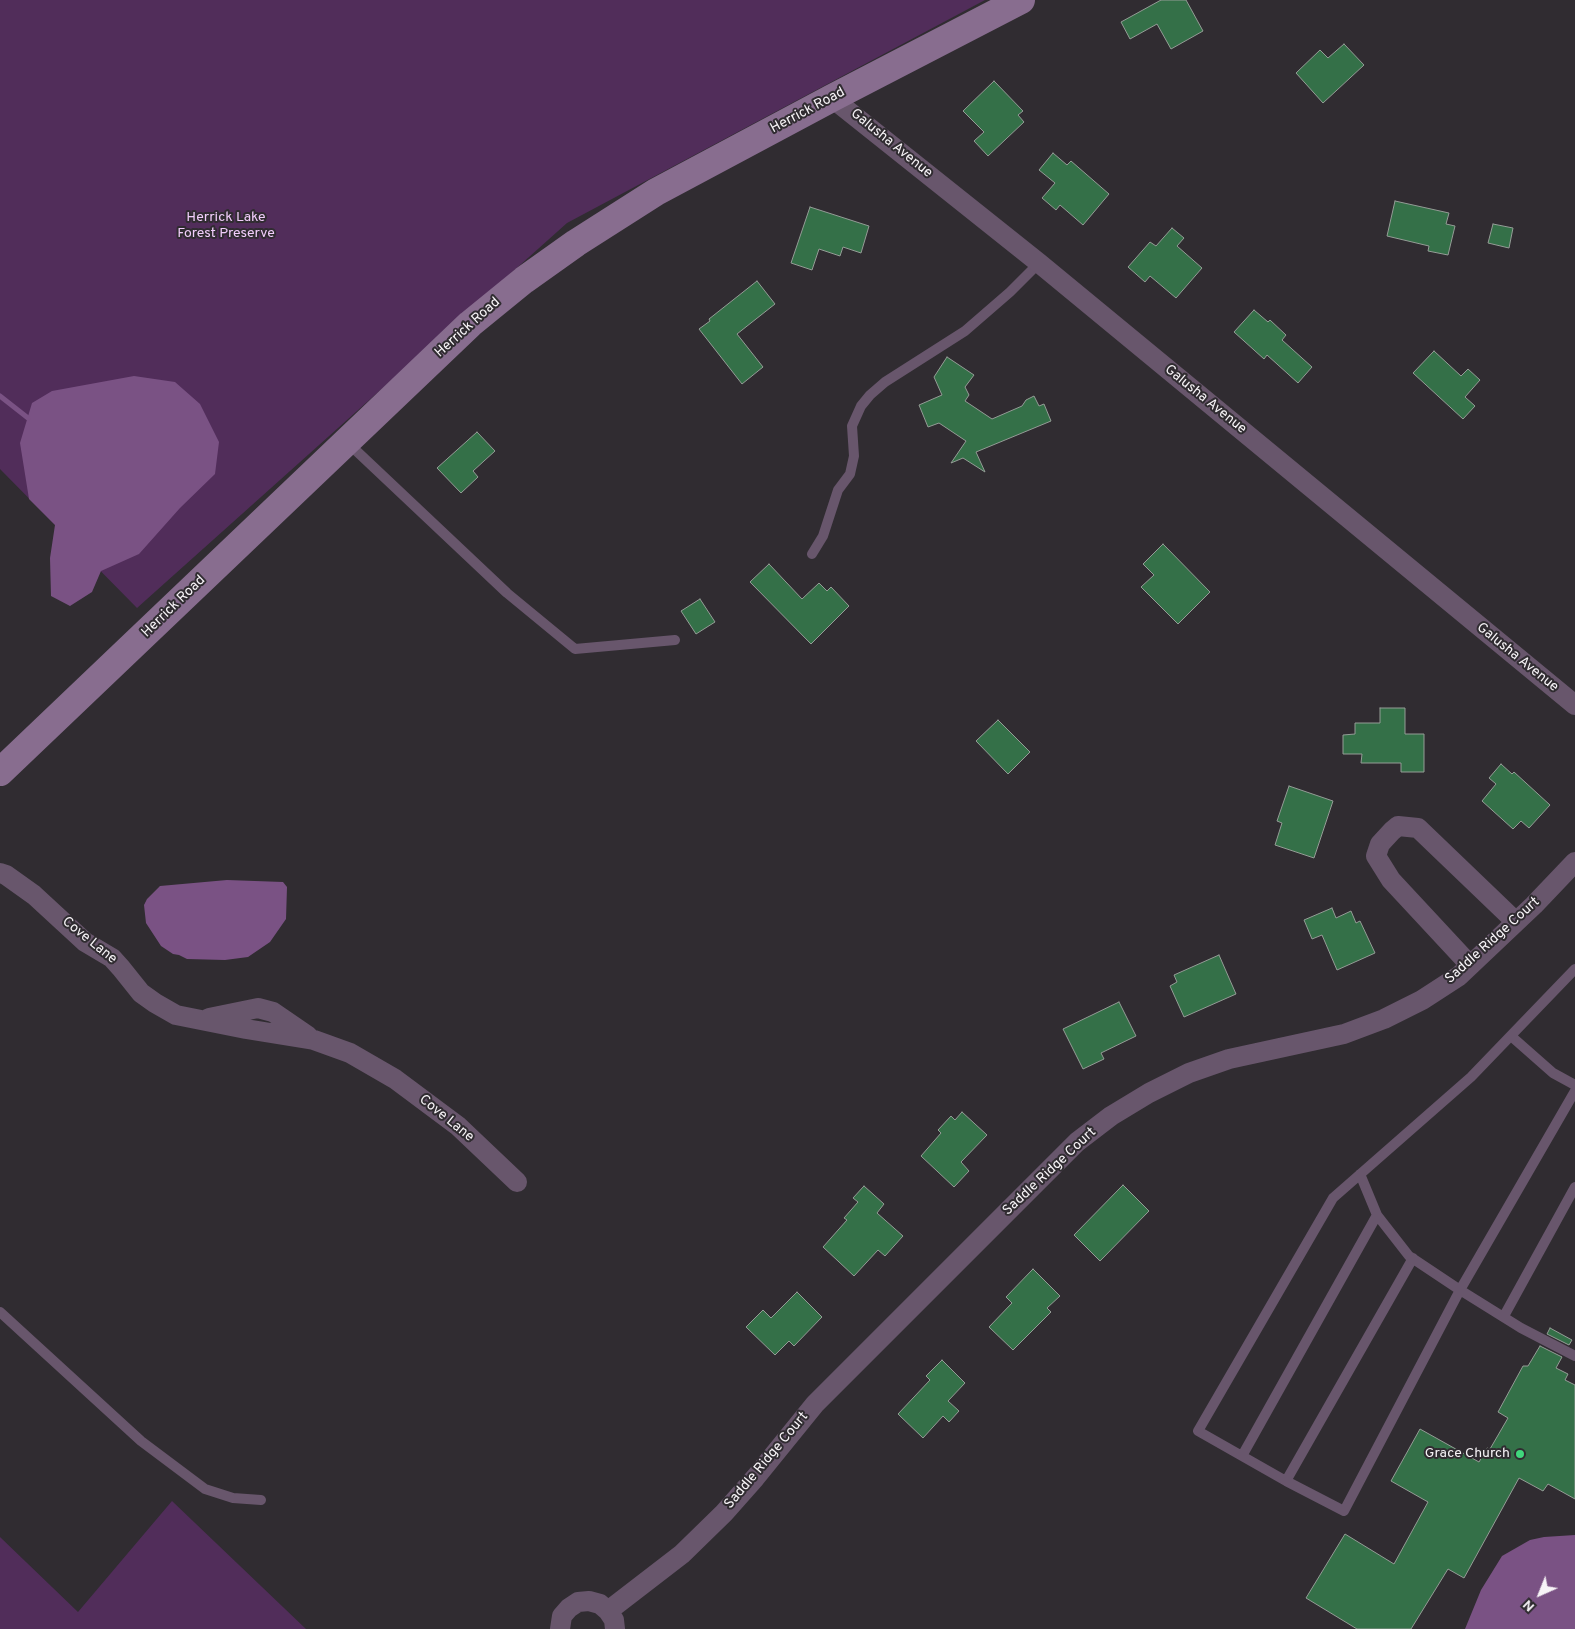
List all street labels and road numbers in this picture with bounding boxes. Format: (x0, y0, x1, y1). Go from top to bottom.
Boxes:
street label: Herrick Road (768, 84, 848, 138)
street label: Galusha Avenue (847, 106, 935, 182)
street label: Herrick Road (432, 294, 504, 362)
street label: Galusha Avenue (1161, 362, 1249, 438)
street label: Herrick Road (139, 572, 209, 642)
street label: Galusha Avenue (1473, 620, 1561, 696)
street label: Saddle Ridge Court (1442, 894, 1544, 988)
street label: Cove Lane (58, 914, 120, 968)
street label: Cove Lane (415, 1092, 477, 1146)
street label: Saddle Ridge Court (1000, 1124, 1100, 1220)
street label: Saddle Ridge Court (722, 1409, 812, 1513)

